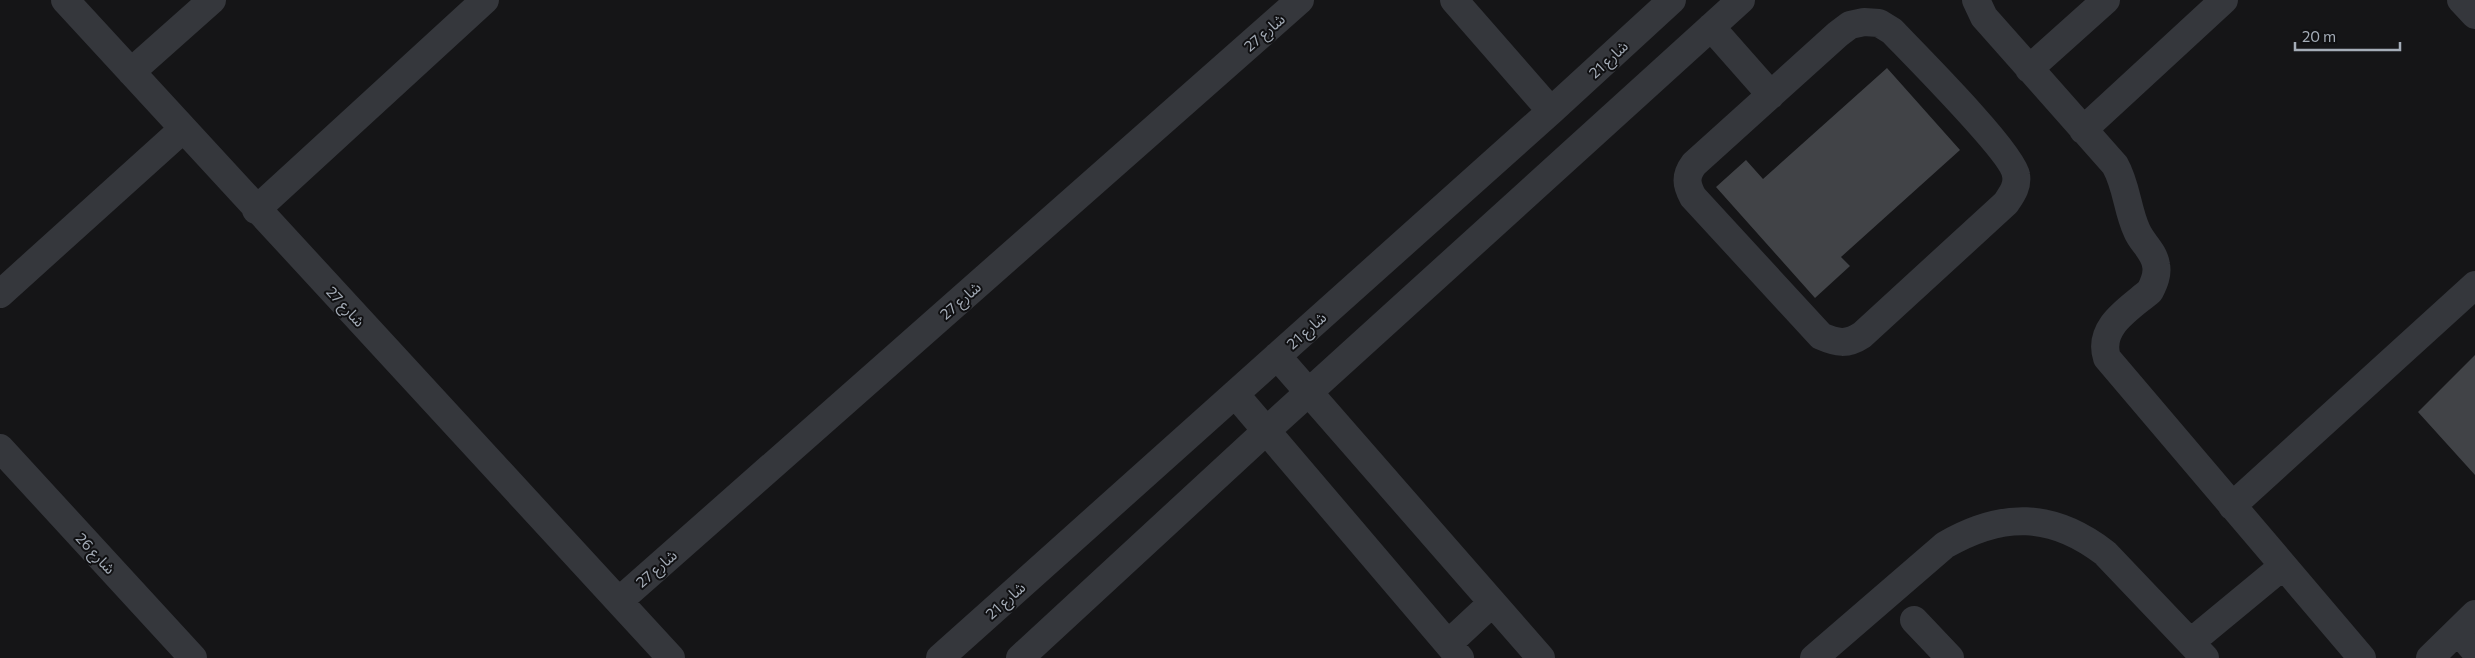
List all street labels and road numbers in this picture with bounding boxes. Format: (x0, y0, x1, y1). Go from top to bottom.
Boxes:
street label: شارع 27 (1240, 9, 1291, 58)
street label: شارع 21 (1585, 36, 1634, 84)
street label: شارع 27 (936, 277, 987, 326)
street label: شارع 27 (320, 282, 369, 333)
street label: شارع 21 (1283, 307, 1332, 355)
street label: شارع 26 (70, 529, 120, 580)
street label: شارع 27 (632, 545, 683, 594)
street label: شارع 21 (982, 577, 1031, 625)

